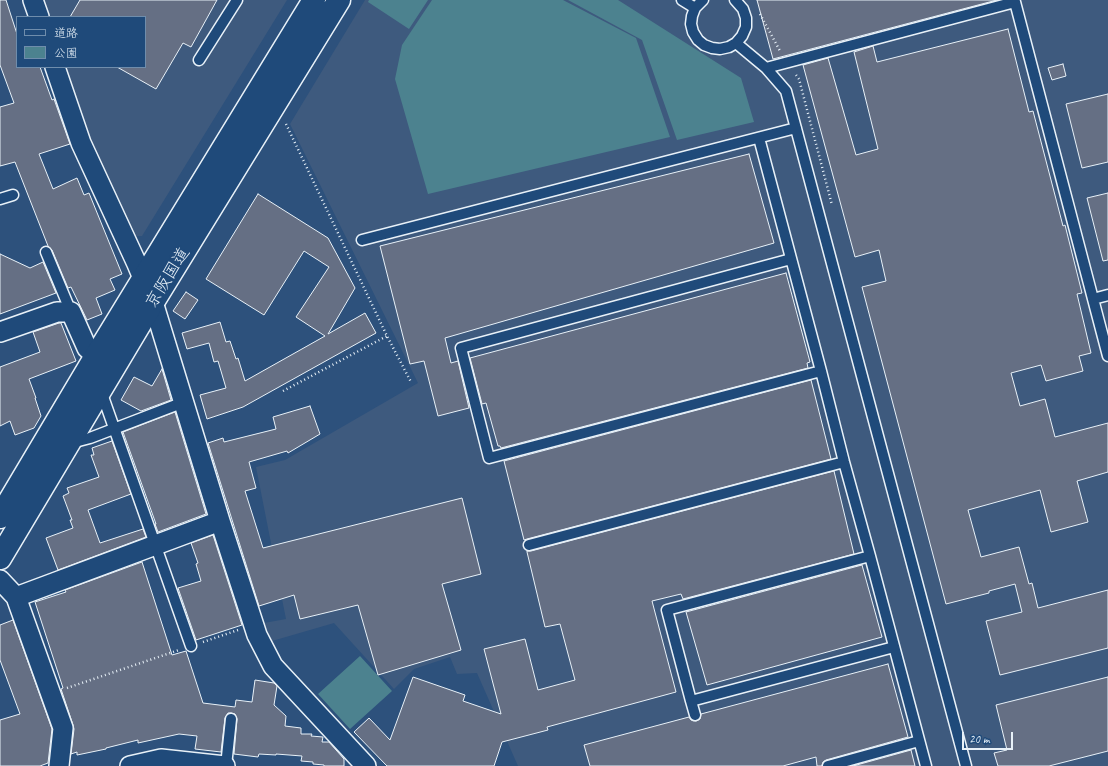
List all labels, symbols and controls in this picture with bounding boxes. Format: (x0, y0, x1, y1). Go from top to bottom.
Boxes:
legend (16, 16, 146, 68)
text: 道路 (54, 25, 78, 41)
text: 公園 (54, 45, 78, 61)
street label: 京阪国道 (141, 244, 195, 312)
scale bar (964, 724, 1015, 750)
text: 20 m (969, 731, 989, 747)

